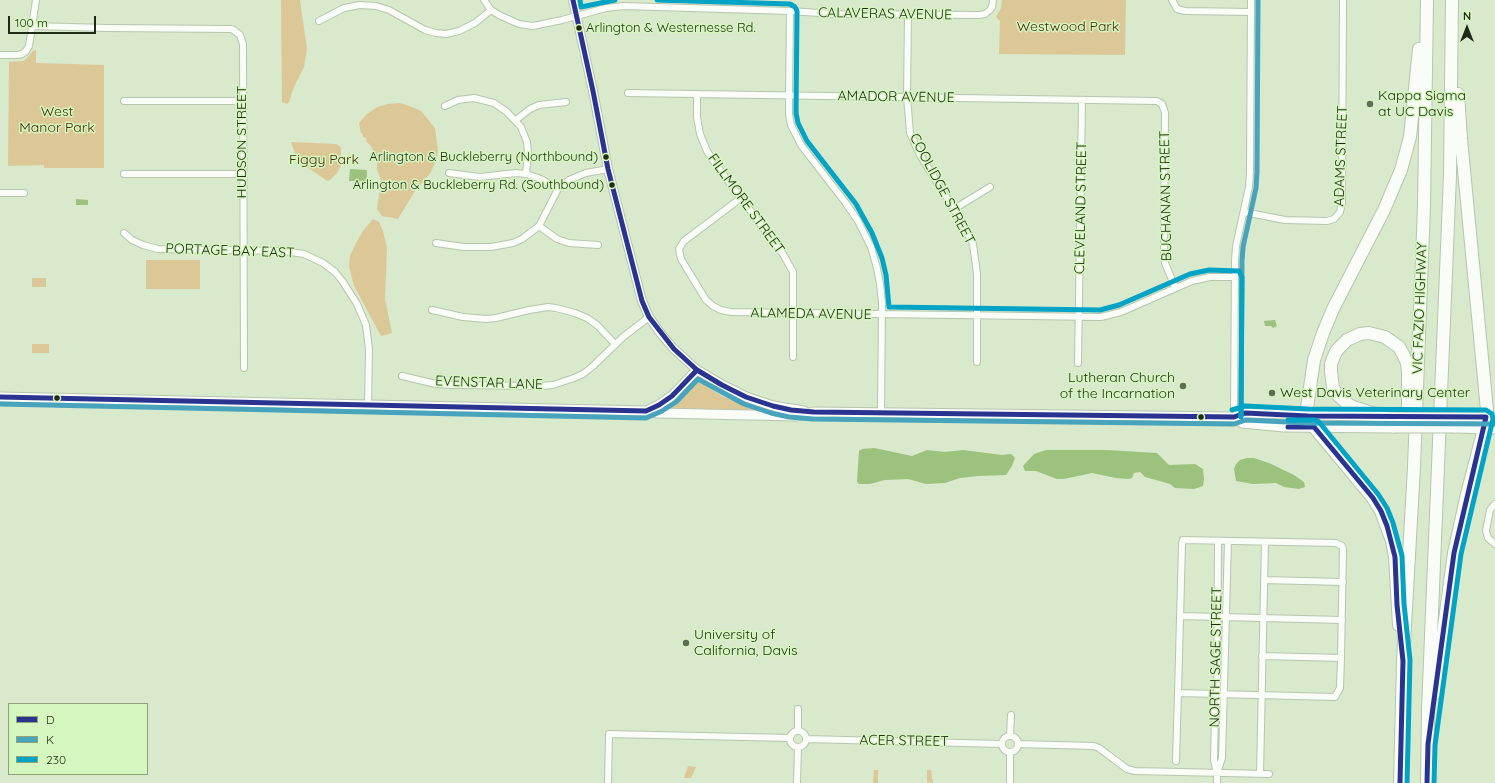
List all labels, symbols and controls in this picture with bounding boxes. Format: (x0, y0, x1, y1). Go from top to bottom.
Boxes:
street label: CALAVERAS AVENUE (818, 4, 952, 24)
scale bar (10, 8, 98, 34)
north arrow (1447, 8, 1487, 48)
text: N (1463, 9, 1471, 23)
text: 100 m (15, 15, 48, 30)
park label: Westwood Park (1017, 19, 1119, 35)
place label: Arlington & Westernesse Rd. (586, 20, 756, 36)
marker: Arlington & Westernesse Rd. (574, 23, 584, 33)
street label: HUDSON STREET (234, 86, 250, 198)
street label: AMADOR AVENUE (837, 88, 955, 106)
place label: Kappa Sigma at UC Davis (1378, 88, 1466, 120)
marker: Kappa Sigma at UC Davis (1365, 99, 1375, 109)
park label: West Manor Park (19, 104, 95, 136)
street label: ADAMS STREET (1331, 105, 1351, 207)
street label: COOLIDGE STREET (906, 131, 978, 247)
street label: BUCHANAN STREET (1156, 131, 1176, 261)
street label: CLEVELAND STREET (1071, 142, 1091, 274)
place label: Arlington & Buckleberry (Northbound) (369, 149, 598, 165)
street label: FILLMORE STREET (704, 151, 788, 257)
park label: Figgy Park (289, 152, 359, 168)
marker: Arlington & Buckleberry (Northbound) (601, 152, 611, 162)
place label: Arlington & Buckleberry Rd. (Southbound) (353, 177, 604, 193)
marker: Arlington & Buckleberry Rd. (Southbound) (607, 180, 617, 190)
street label: PORTAGE BAY EAST (165, 240, 295, 262)
street label: VIC FAZIO HIGHWAY (1409, 242, 1431, 374)
street label: ALAMEDA AVENUE (750, 305, 872, 323)
place label: Lutheran Church of the Incarnation (1060, 370, 1175, 402)
street label: EVENSTAR LANE (435, 373, 543, 393)
marker: Lutheran Church of the Incarnation (1178, 381, 1188, 391)
place label: West Davis Veterinary Center (1280, 385, 1470, 401)
marker: West Davis Veterinary Center (1267, 388, 1277, 398)
unlabelled marker (52, 393, 62, 403)
unlabelled marker (1196, 412, 1206, 422)
street label: NORTH SAGE STREET (1206, 586, 1226, 728)
place label: University of California, Davis (694, 627, 798, 660)
marker: University of California, Davis (681, 638, 691, 648)
legend (8, 703, 148, 775)
text: D (46, 712, 55, 727)
text: K (46, 732, 54, 747)
street label: ACER STREET (859, 732, 949, 750)
text: 230 (46, 752, 66, 767)

